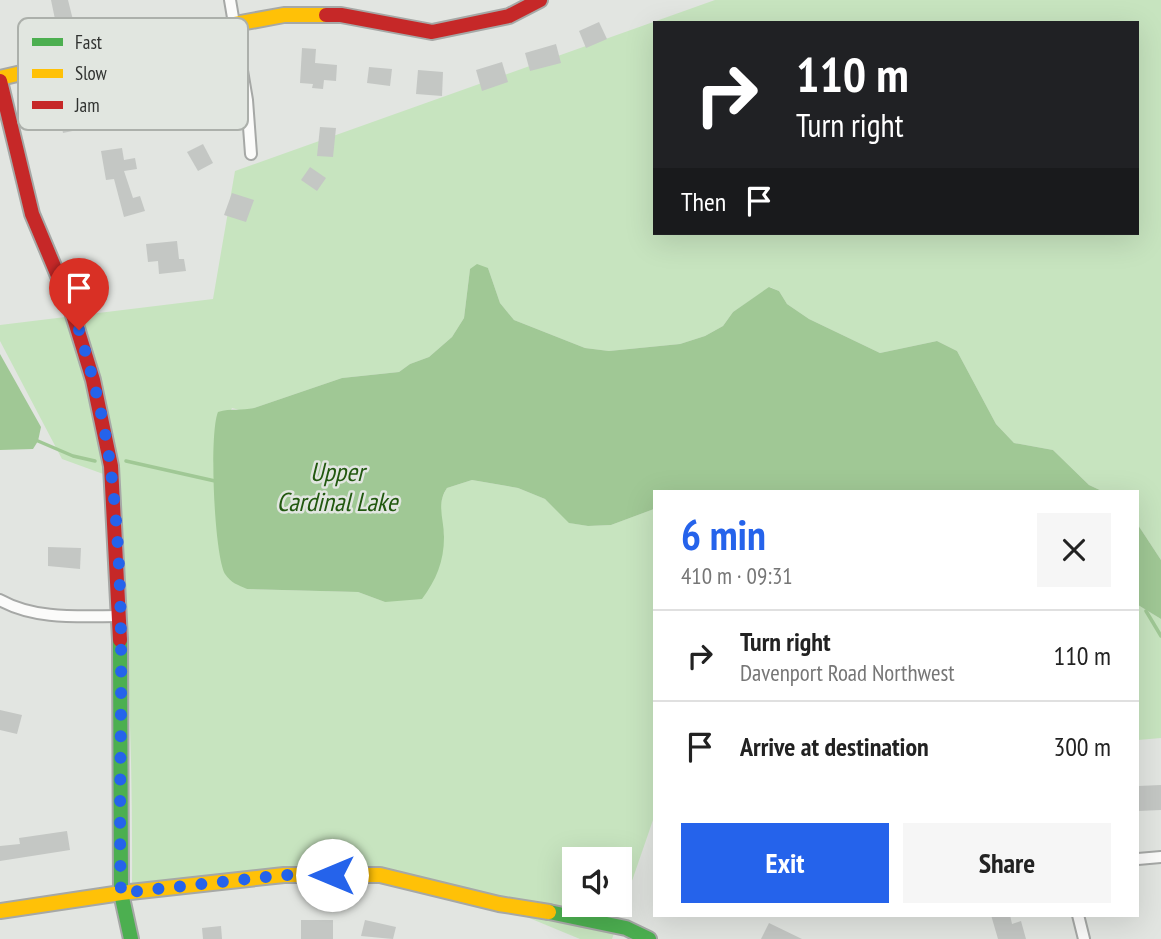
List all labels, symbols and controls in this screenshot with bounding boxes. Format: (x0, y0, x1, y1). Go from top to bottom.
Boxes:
legend (18, 18, 248, 130)
text: Fast (75, 30, 103, 54)
text: 110 m (796, 42, 909, 106)
icon: right (681, 49, 772, 140)
text: Slow (75, 61, 108, 85)
text: Jam (74, 93, 100, 117)
text: Turn right (796, 104, 904, 146)
icon: arrive (740, 182, 778, 220)
text: Then (681, 185, 726, 218)
pin (49, 258, 109, 330)
icon: arrive (60, 269, 98, 307)
water label: Upper Cardinal Lake (277, 455, 400, 518)
text: 6 min (681, 507, 766, 562)
button: close (1037, 513, 1111, 587)
text: 410 m · 09:31 (681, 561, 793, 590)
text: Turn right (740, 625, 831, 658)
icon: right (681, 637, 719, 675)
text: 110 m (1053, 639, 1111, 672)
text: Davenport Road Northwest (740, 658, 954, 687)
icon: arrive (681, 728, 719, 766)
text: Arrive at destination (740, 730, 929, 763)
text: 300 m (1053, 730, 1111, 763)
button: Exit (681, 823, 889, 903)
button: Share (903, 823, 1111, 903)
position arrow (295, 838, 369, 912)
map controls (562, 847, 632, 917)
button: sound (562, 847, 632, 917)

